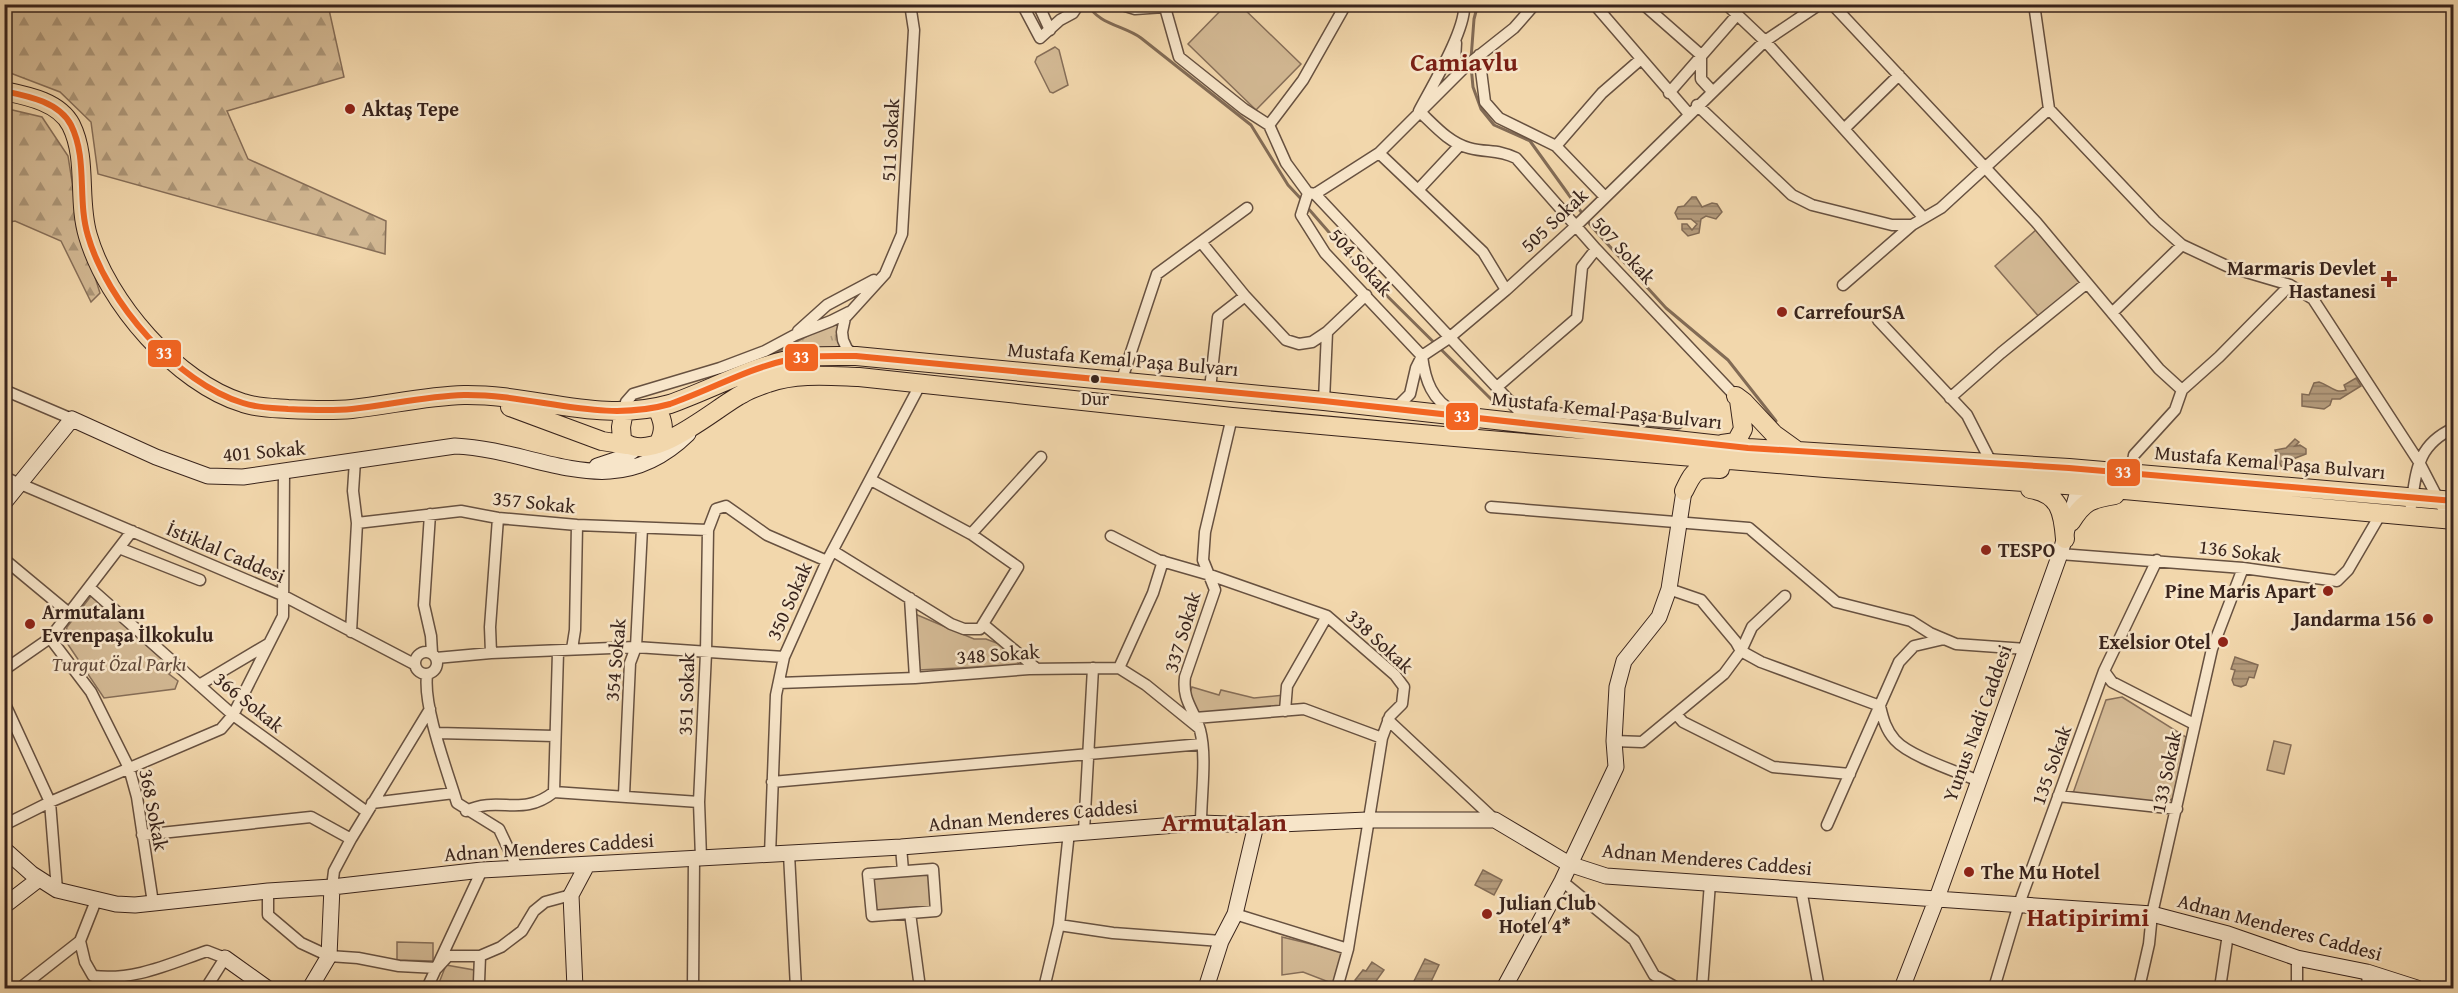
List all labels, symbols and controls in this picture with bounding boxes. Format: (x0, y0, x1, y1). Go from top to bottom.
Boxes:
district label: Camiavlu (1410, 42, 1518, 81)
place label: Aktaş Tepe (362, 94, 459, 123)
street label: 511 Sokak (873, 97, 906, 182)
marker: Aktaş Tepe (343, 102, 357, 116)
street label: 505 Sokak (1513, 180, 1595, 259)
street label: 507 Sokak (1586, 209, 1663, 291)
street label: 504 Sokak (1323, 221, 1400, 303)
place label: Marmaris Devlet Hastanesi (2227, 253, 2376, 305)
marker: Marmaris Devlet Hastanesi (2380, 270, 2398, 288)
place label: CarrefourSA (1794, 297, 1905, 326)
marker: CarrefourSA (1775, 305, 1789, 319)
street label: Mustafa Kemal Paşa Bulvarı (1006, 334, 1240, 383)
line badge: 33 (147, 339, 182, 368)
text: 33 (156, 341, 172, 365)
line badge: 33 (784, 343, 819, 372)
text: 33 (793, 345, 809, 369)
marker: Dur (1089, 373, 1101, 385)
street label: Mustafa Kemal Paşa Bulvarı (1490, 383, 1724, 436)
place label: Dur (1081, 385, 1110, 412)
line badge: 33 (1445, 402, 1479, 431)
text: 33 (1454, 404, 1470, 428)
street label: 401 Sokak (221, 432, 307, 469)
street label: Mustafa Kemal Paşa Bulvarı (2153, 437, 2387, 486)
line badge: 33 (2106, 458, 2141, 487)
text: 33 (2115, 460, 2131, 484)
street label: 357 Sokak (491, 483, 578, 520)
street label: İstiklal Caddesi (162, 513, 290, 590)
street label: 136 Sokak (2197, 531, 2284, 570)
place label: TESPO (1998, 535, 2055, 564)
marker: TESPO (1979, 543, 1993, 557)
street label: 350 Sokak (758, 556, 819, 645)
place label: Pine Maris Apart (2165, 576, 2316, 605)
marker: Pine Maris Apart (2321, 584, 2335, 598)
street label: 337 Sokak (1156, 587, 1208, 676)
place label: Armutalanı Evrenpaşa İlkokulu (42, 597, 214, 649)
street label: 338 Sokak (1340, 602, 1421, 680)
place label: Jandarma 156 (2290, 604, 2416, 633)
marker: Jandarma 156 (2421, 612, 2435, 626)
street label: 354 Sokak (596, 616, 633, 703)
marker: Armutalanı Evrenpaşa İlkokulu (23, 617, 37, 631)
place label: Exelsior Otel (2099, 627, 2211, 656)
marker: Exelsior Otel (2216, 635, 2230, 649)
street label: 348 Sokak (956, 636, 1041, 671)
street label: Yunus Nadi Caddesi (1935, 640, 2019, 805)
park label: Turgut Özal Parkı (52, 649, 186, 678)
street label: 351 Sokak (670, 651, 701, 736)
street label: 366 Sokak (208, 664, 291, 740)
street label: 135 Sokak (2023, 720, 2079, 809)
street label: 133 Sokak (2143, 727, 2189, 816)
street label: 368 Sokak (132, 766, 177, 854)
street label: Adnan Menderes Caddesi (927, 791, 1139, 838)
district label: Armutalan (1161, 802, 1287, 841)
street label: Adnan Menderes Caddesi (443, 825, 655, 868)
street label: Adnan Menderes Caddesi (1601, 835, 1814, 882)
place label: The Mu Hotel (1981, 857, 2100, 886)
marker: The Mu Hotel (1962, 865, 1976, 879)
street label: Adnan Menderes Caddesi (2175, 885, 2386, 968)
place label: Julian Club Hotel 4* (1496, 888, 1596, 940)
district label: Hatipirimi (2027, 897, 2149, 936)
marker: Julian Club Hotel 4* (1480, 907, 1494, 921)

